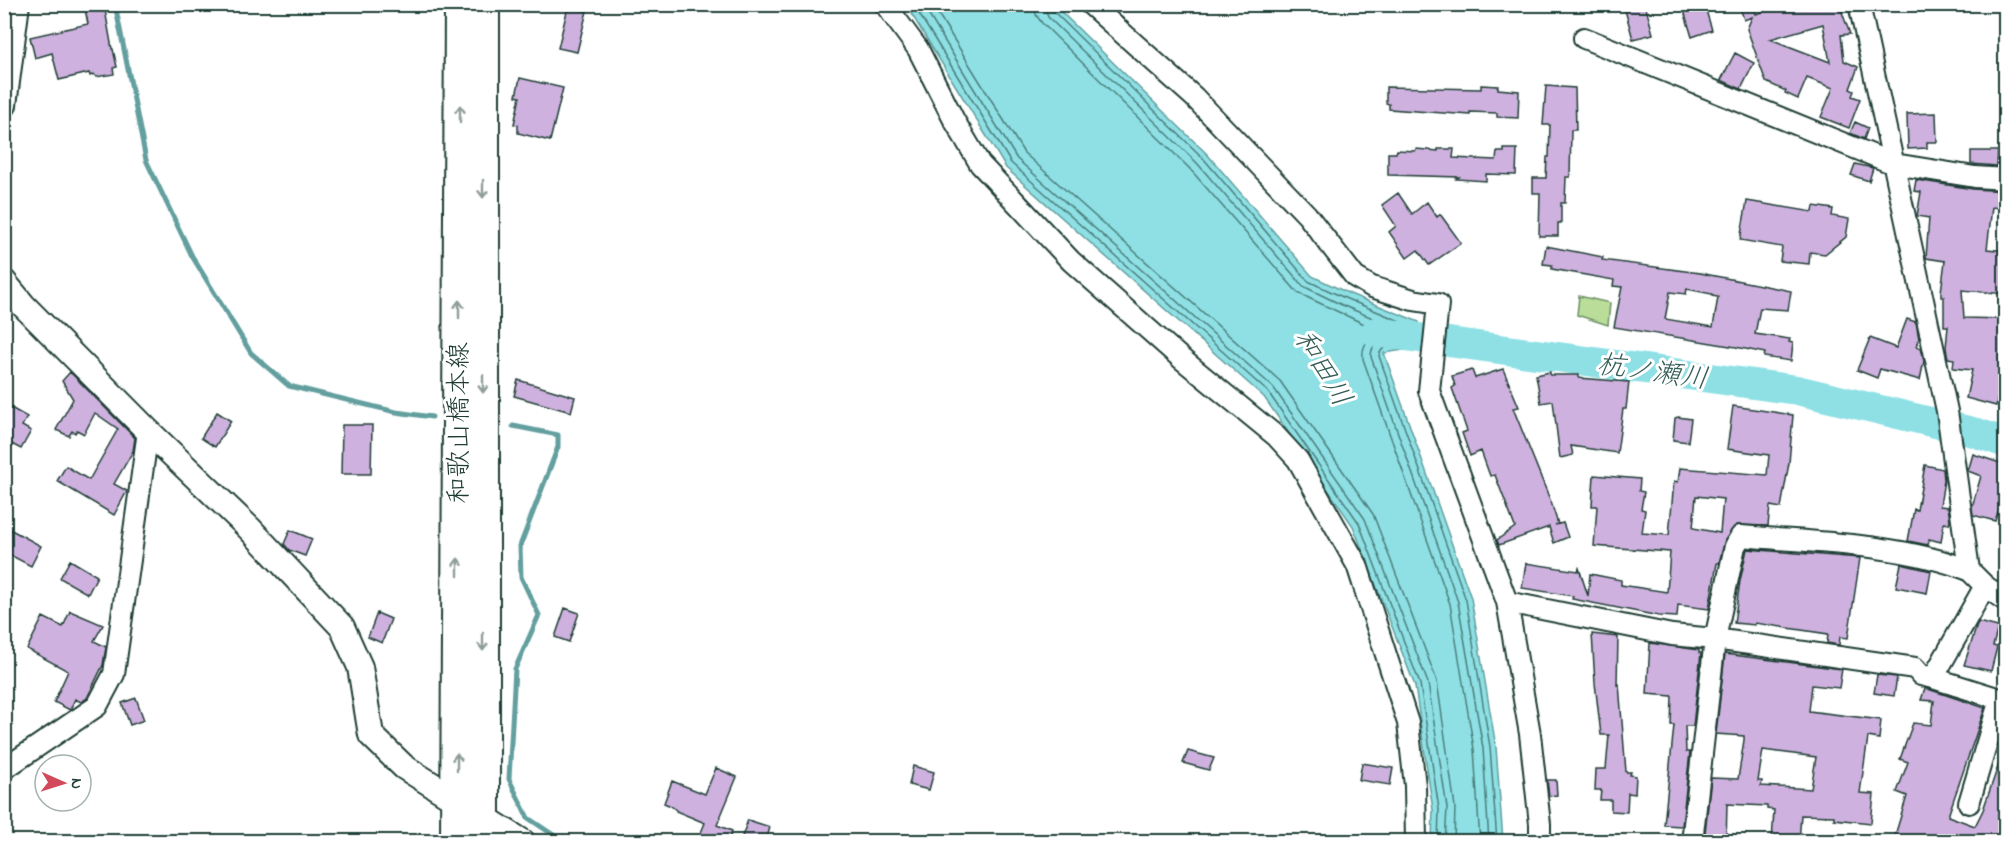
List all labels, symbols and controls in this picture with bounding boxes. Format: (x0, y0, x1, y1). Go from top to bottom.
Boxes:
one-way arrow (454, 105, 466, 125)
one-way arrow (477, 178, 489, 198)
one-way arrow (453, 300, 465, 320)
water label: 和田川 (1282, 322, 1360, 415)
street label: 和歌山橋本線 (441, 342, 480, 504)
water label: 杭ノ瀬川 (1594, 345, 1711, 402)
one-way arrow (477, 373, 489, 393)
one-way arrow (452, 558, 464, 578)
one-way arrow (477, 631, 489, 651)
north arrow (33, 753, 93, 813)
one-way arrow (451, 753, 463, 773)
text: N (64, 778, 88, 790)

